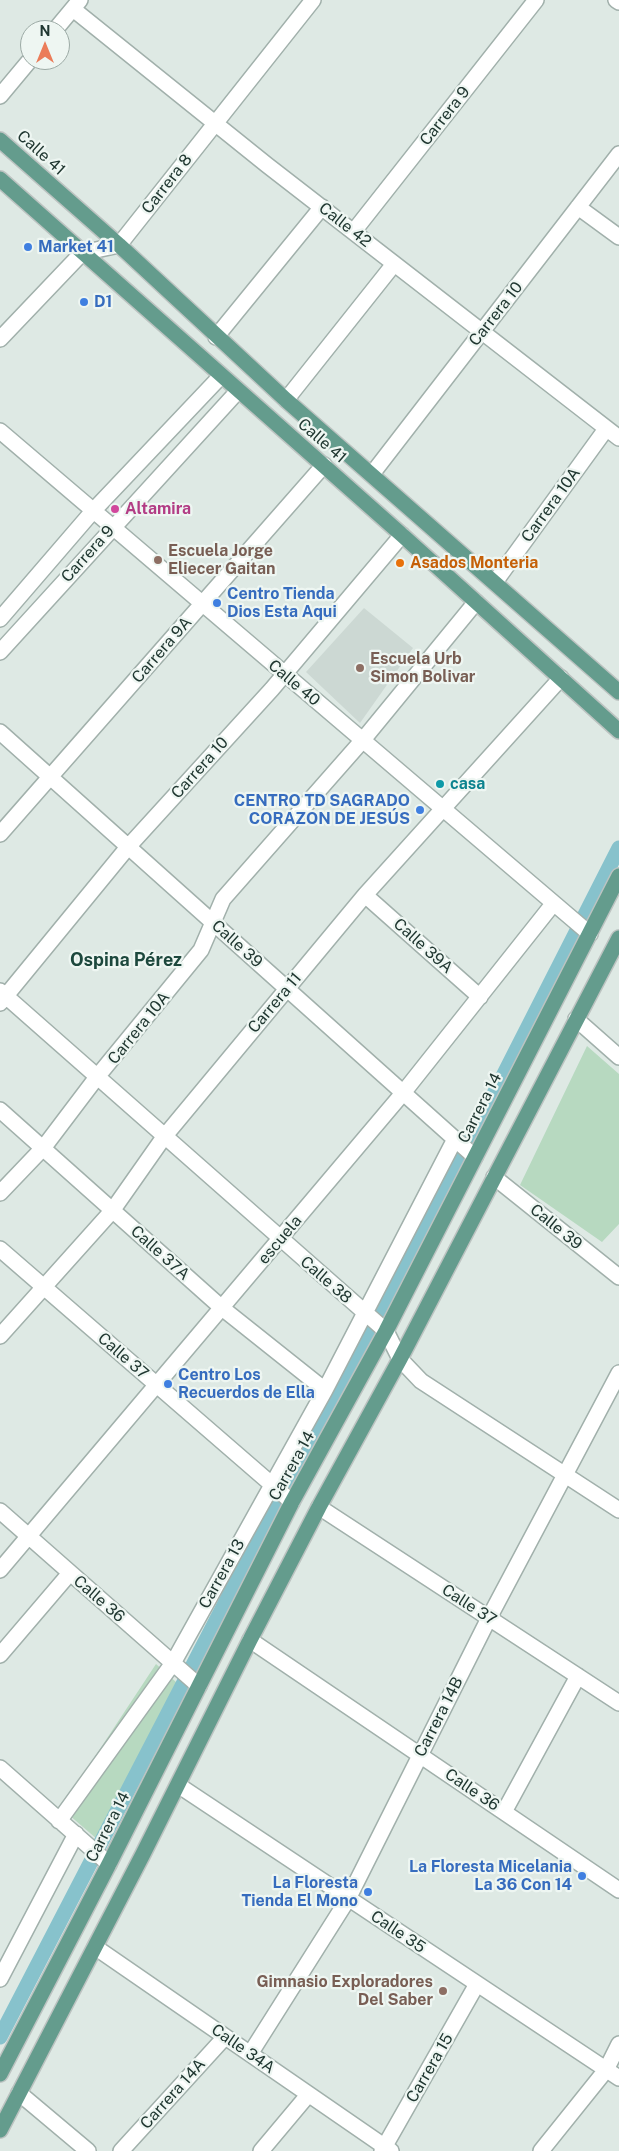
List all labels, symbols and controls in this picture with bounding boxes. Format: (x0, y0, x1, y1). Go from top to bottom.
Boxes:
north arrow (20, 20, 70, 70)
text: N (40, 23, 50, 39)
street label: Carrera 9 (416, 83, 474, 149)
street label: Calle 41 (13, 126, 69, 180)
street label: Carrera 8 (138, 150, 196, 218)
street label: Calle 42 (315, 199, 375, 251)
place label: Market 41 (38, 237, 114, 257)
marker: Market 41 (22, 241, 34, 253)
street label: Carrera 10 (465, 278, 527, 350)
place label: D1 (94, 292, 112, 312)
marker: D1 (78, 296, 90, 308)
street label: Calle 41 (294, 415, 350, 467)
street label: Carrera 10A (517, 464, 585, 546)
place label: Altamira (125, 499, 191, 519)
marker: Altamira (109, 503, 121, 515)
street label: Carrera 9 (57, 522, 119, 586)
place label: Escuela Jorge Eliecer Gaitan (168, 541, 276, 579)
place label: Asados Monteria (410, 553, 538, 573)
marker: Escuela Jorge Eliecer Gaitan (152, 554, 164, 566)
marker: Asados Monteria (394, 557, 406, 569)
place label: Centro Tienda Dios Esta Aqui (227, 584, 337, 622)
marker: Centro Tienda Dios Esta Aqui (211, 597, 223, 609)
street label: Carrera 9A (128, 613, 196, 687)
place label: Escuela Urb Simon Bolivar (370, 649, 475, 687)
street label: Calle 40 (264, 656, 324, 710)
marker: Escuela Urb Simon Bolivar (354, 662, 366, 674)
street label: Carrera 10 (167, 733, 233, 803)
place label: casa (450, 774, 485, 794)
marker: casa (434, 778, 446, 790)
place label: CENTRO TD SAGRADO CORAZON DE JESÚS (234, 791, 410, 829)
marker: CENTRO TD SAGRADO CORAZON DE JESÚS (414, 804, 426, 816)
street label: Calle 39A (389, 914, 457, 978)
street label: Calle 39 (208, 916, 266, 972)
district label: Ospina Pérez (70, 949, 182, 971)
street label: Carrera 11 (244, 969, 306, 1037)
street label: Carrera 10A (104, 988, 174, 1068)
street label: Carrera 14 (454, 1070, 506, 1146)
street label: Calle 39 (526, 1200, 586, 1254)
street label: escuela (254, 1212, 306, 1268)
street label: Calle 37A (127, 1222, 193, 1284)
street label: Calle 38 (296, 1252, 356, 1308)
street label: Calle 37 (94, 1329, 152, 1383)
place label: Centro Los Recuerdos de Ella (178, 1365, 315, 1403)
marker: Centro Los Recuerdos de Ella (162, 1378, 174, 1390)
street label: Carrera 14 (265, 1428, 319, 1504)
street label: Carrera 13 (195, 1536, 249, 1612)
street label: Calle 36 (69, 1572, 129, 1626)
street label: Calle 37 (438, 1580, 500, 1630)
street label: Carrera 14B (411, 1674, 467, 1760)
street label: Calle 36 (441, 1765, 503, 1815)
street label: Carrera 14 (82, 1789, 134, 1865)
place label: La Floresta Micelania La 36 Con 14 (409, 1857, 572, 1895)
marker: La Floresta Micelania La 36 Con 14 (576, 1870, 588, 1882)
place label: La Floresta Tienda El Mono (241, 1873, 358, 1911)
marker: La Floresta Tienda El Mono (362, 1886, 374, 1898)
street label: Calle 35 (367, 1907, 429, 1957)
place label: Gimnasio Exploradores Del Saber (256, 1972, 433, 2010)
marker: Gimnasio Exploradores Del Saber (437, 1985, 449, 1997)
street label: Calle 34A (208, 2020, 278, 2078)
street label: Carrera 15 (403, 2030, 457, 2106)
street label: Carrera 14A (136, 2055, 210, 2133)

